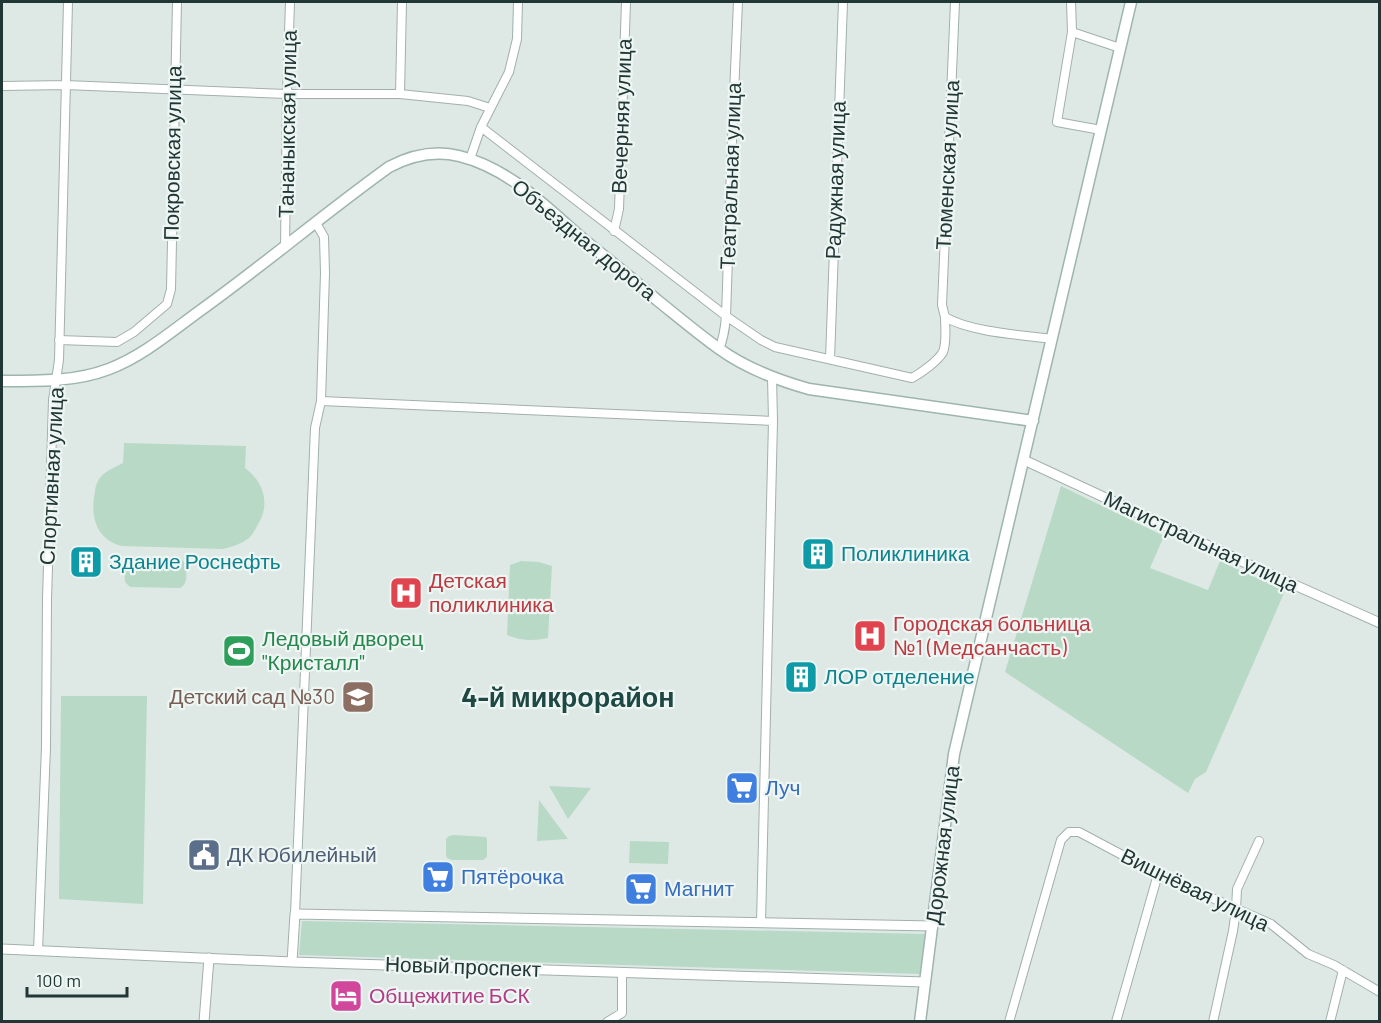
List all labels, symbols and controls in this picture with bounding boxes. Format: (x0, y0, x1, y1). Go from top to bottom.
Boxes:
street label: Тананыкская улица (272, 29, 301, 218)
street label: Вечерняя улица (605, 37, 636, 194)
street label: Покровская улица (157, 65, 186, 241)
street label: Тюменская улица (930, 79, 963, 251)
street label: Театральная улица (714, 82, 745, 270)
street label: Радужная улица (819, 100, 850, 260)
street label: Объездная дорога (508, 173, 662, 305)
street label: Спортивная улица (33, 386, 68, 566)
street label: Магистральная улица (1100, 485, 1303, 597)
building icon: Поликлиника (800, 536, 836, 572)
place label: Поликлиника (841, 540, 970, 565)
building icon: Здание Роснефть (68, 544, 104, 580)
place label: Здание Роснефть (109, 548, 281, 573)
place label: Детская поликлиника (429, 567, 554, 616)
hospital icon: Детская поликлиника (388, 575, 424, 611)
place label: Городская больница №1 (Медсанчасть) (893, 610, 1091, 659)
hospital icon: Городская больница №1 (Медсанчасть) (852, 618, 888, 654)
place label: Ледовый дворец "Кристалл" (262, 625, 423, 674)
sports icon: Ледовый дворец "Кристалл" (221, 633, 257, 669)
building icon: ЛОР отделение (783, 659, 819, 695)
place label: ЛОР отделение (824, 663, 975, 688)
school or university icon: Детский сад №30 (340, 679, 376, 715)
district label: 4-й микрорайон (461, 680, 675, 713)
place label: Детский сад №30 (169, 683, 335, 708)
street label: Дорожная улица (919, 764, 964, 926)
supermarket icon: Луч (724, 770, 760, 806)
place label: Луч (765, 774, 800, 799)
public building icon: ДК Юбилейный (186, 837, 222, 873)
place label: ДК Юбилейный (227, 841, 377, 866)
street label: Вишнёвая улица (1117, 842, 1274, 935)
supermarket icon: Пятёрочка (420, 859, 456, 895)
place label: Пятёрочка (461, 863, 564, 888)
supermarket icon: Магнит (623, 871, 659, 907)
place label: Магнит (664, 875, 734, 900)
street label: Новый проспект (384, 950, 542, 981)
scale bar (27, 960, 128, 998)
text: 100 m (36, 969, 81, 991)
hotel icon: Общежитие БСК (328, 978, 364, 1014)
place label: Общежитие БСК (369, 982, 531, 1007)

